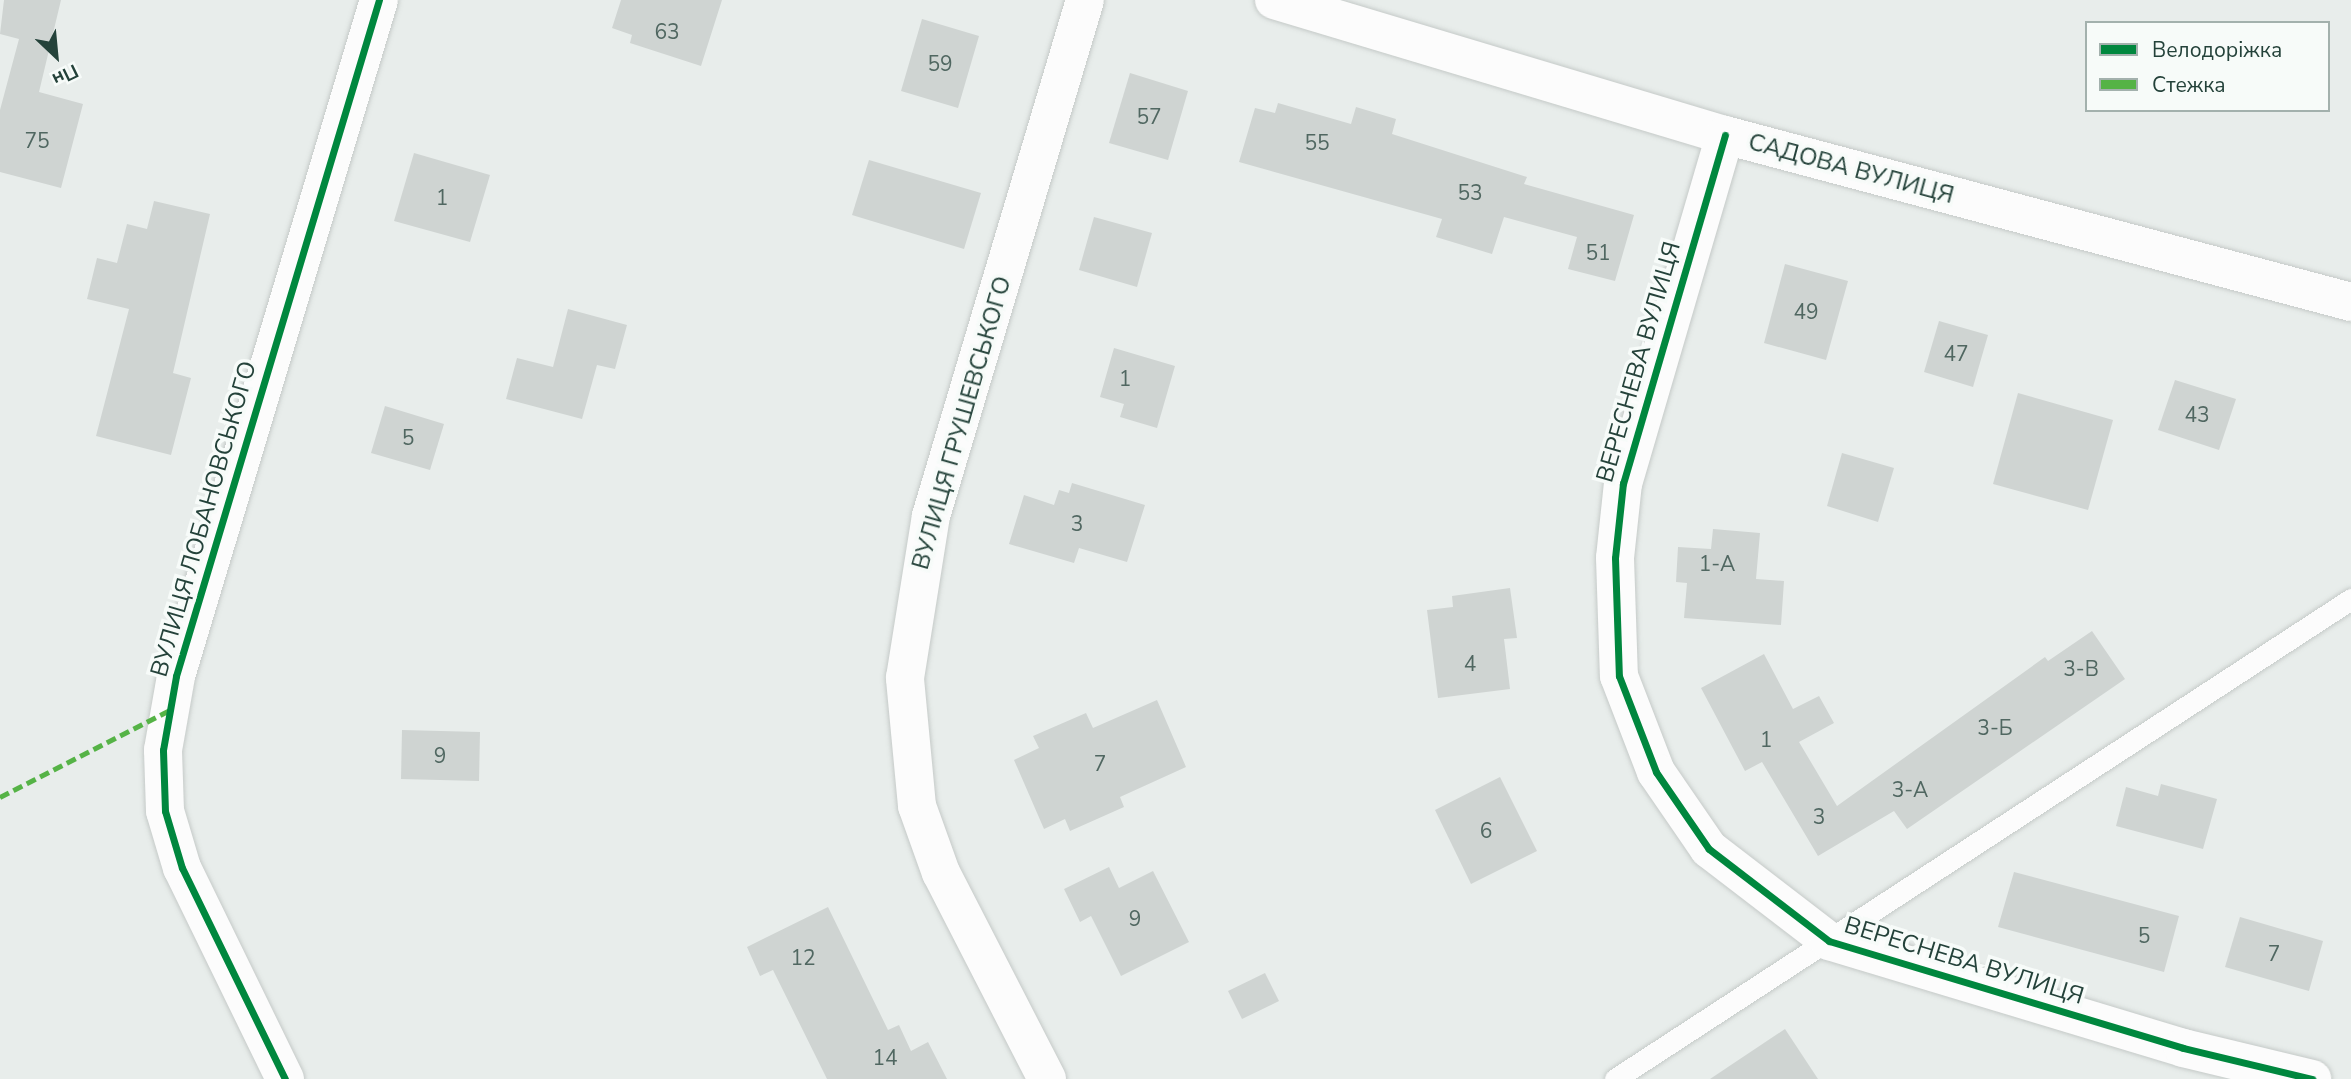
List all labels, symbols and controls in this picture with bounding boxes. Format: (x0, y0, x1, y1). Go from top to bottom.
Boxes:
house number: 63 (654, 19, 680, 45)
north arrow (21, 21, 91, 91)
legend (2085, 21, 2330, 112)
text: Велодоріжка (2152, 36, 2282, 64)
house number: 59 (927, 51, 953, 77)
text: Пн (48, 57, 83, 92)
text: Стежка (2152, 71, 2226, 99)
house number: 57 (1136, 104, 1162, 130)
house number: 75 (24, 128, 50, 154)
street label: САДОВА ВУЛИЦЯ (1745, 128, 1957, 210)
house number: 55 (1304, 130, 1330, 156)
house number: 53 (1457, 180, 1483, 206)
house number: 1 (436, 185, 448, 211)
street label: ВЕРЕСНЕВА ВУЛИЦЯ (1591, 238, 1687, 486)
house number: 51 (1585, 240, 1611, 266)
street label: ВУЛИЦЯ ГРУШЕВСЬКОГО (906, 273, 1018, 573)
house number: 49 (1793, 299, 1819, 325)
house number: 47 (1943, 341, 1969, 367)
street label: ВУЛИЦЯ ЛОБАНОВСЬКОГО (145, 358, 263, 680)
house number: 1 (1119, 366, 1131, 392)
house number: 43 (2184, 402, 2210, 428)
house number: 5 (402, 425, 414, 451)
house number: 3 (1071, 511, 1083, 537)
house number: 1-А (1699, 551, 1735, 577)
house number: 4 (1464, 651, 1476, 677)
house number: 3-В (2063, 656, 2099, 682)
house number: 3-Б (1977, 715, 2013, 741)
house number: 1 (1760, 727, 1772, 753)
house number: 9 (434, 743, 446, 769)
house number: 7 (1094, 751, 1106, 777)
house number: 3-А (1892, 777, 1928, 803)
house number: 3 (1813, 804, 1825, 830)
house number: 6 (1480, 818, 1492, 844)
house number: 9 (1129, 906, 1141, 932)
street label: ВЕРЕСНЕВА ВУЛИЦЯ (1841, 911, 2087, 1011)
house number: 5 (2138, 923, 2150, 949)
house number: 7 (2268, 941, 2280, 967)
house number: 12 (790, 945, 816, 971)
house number: 14 (872, 1045, 898, 1071)

